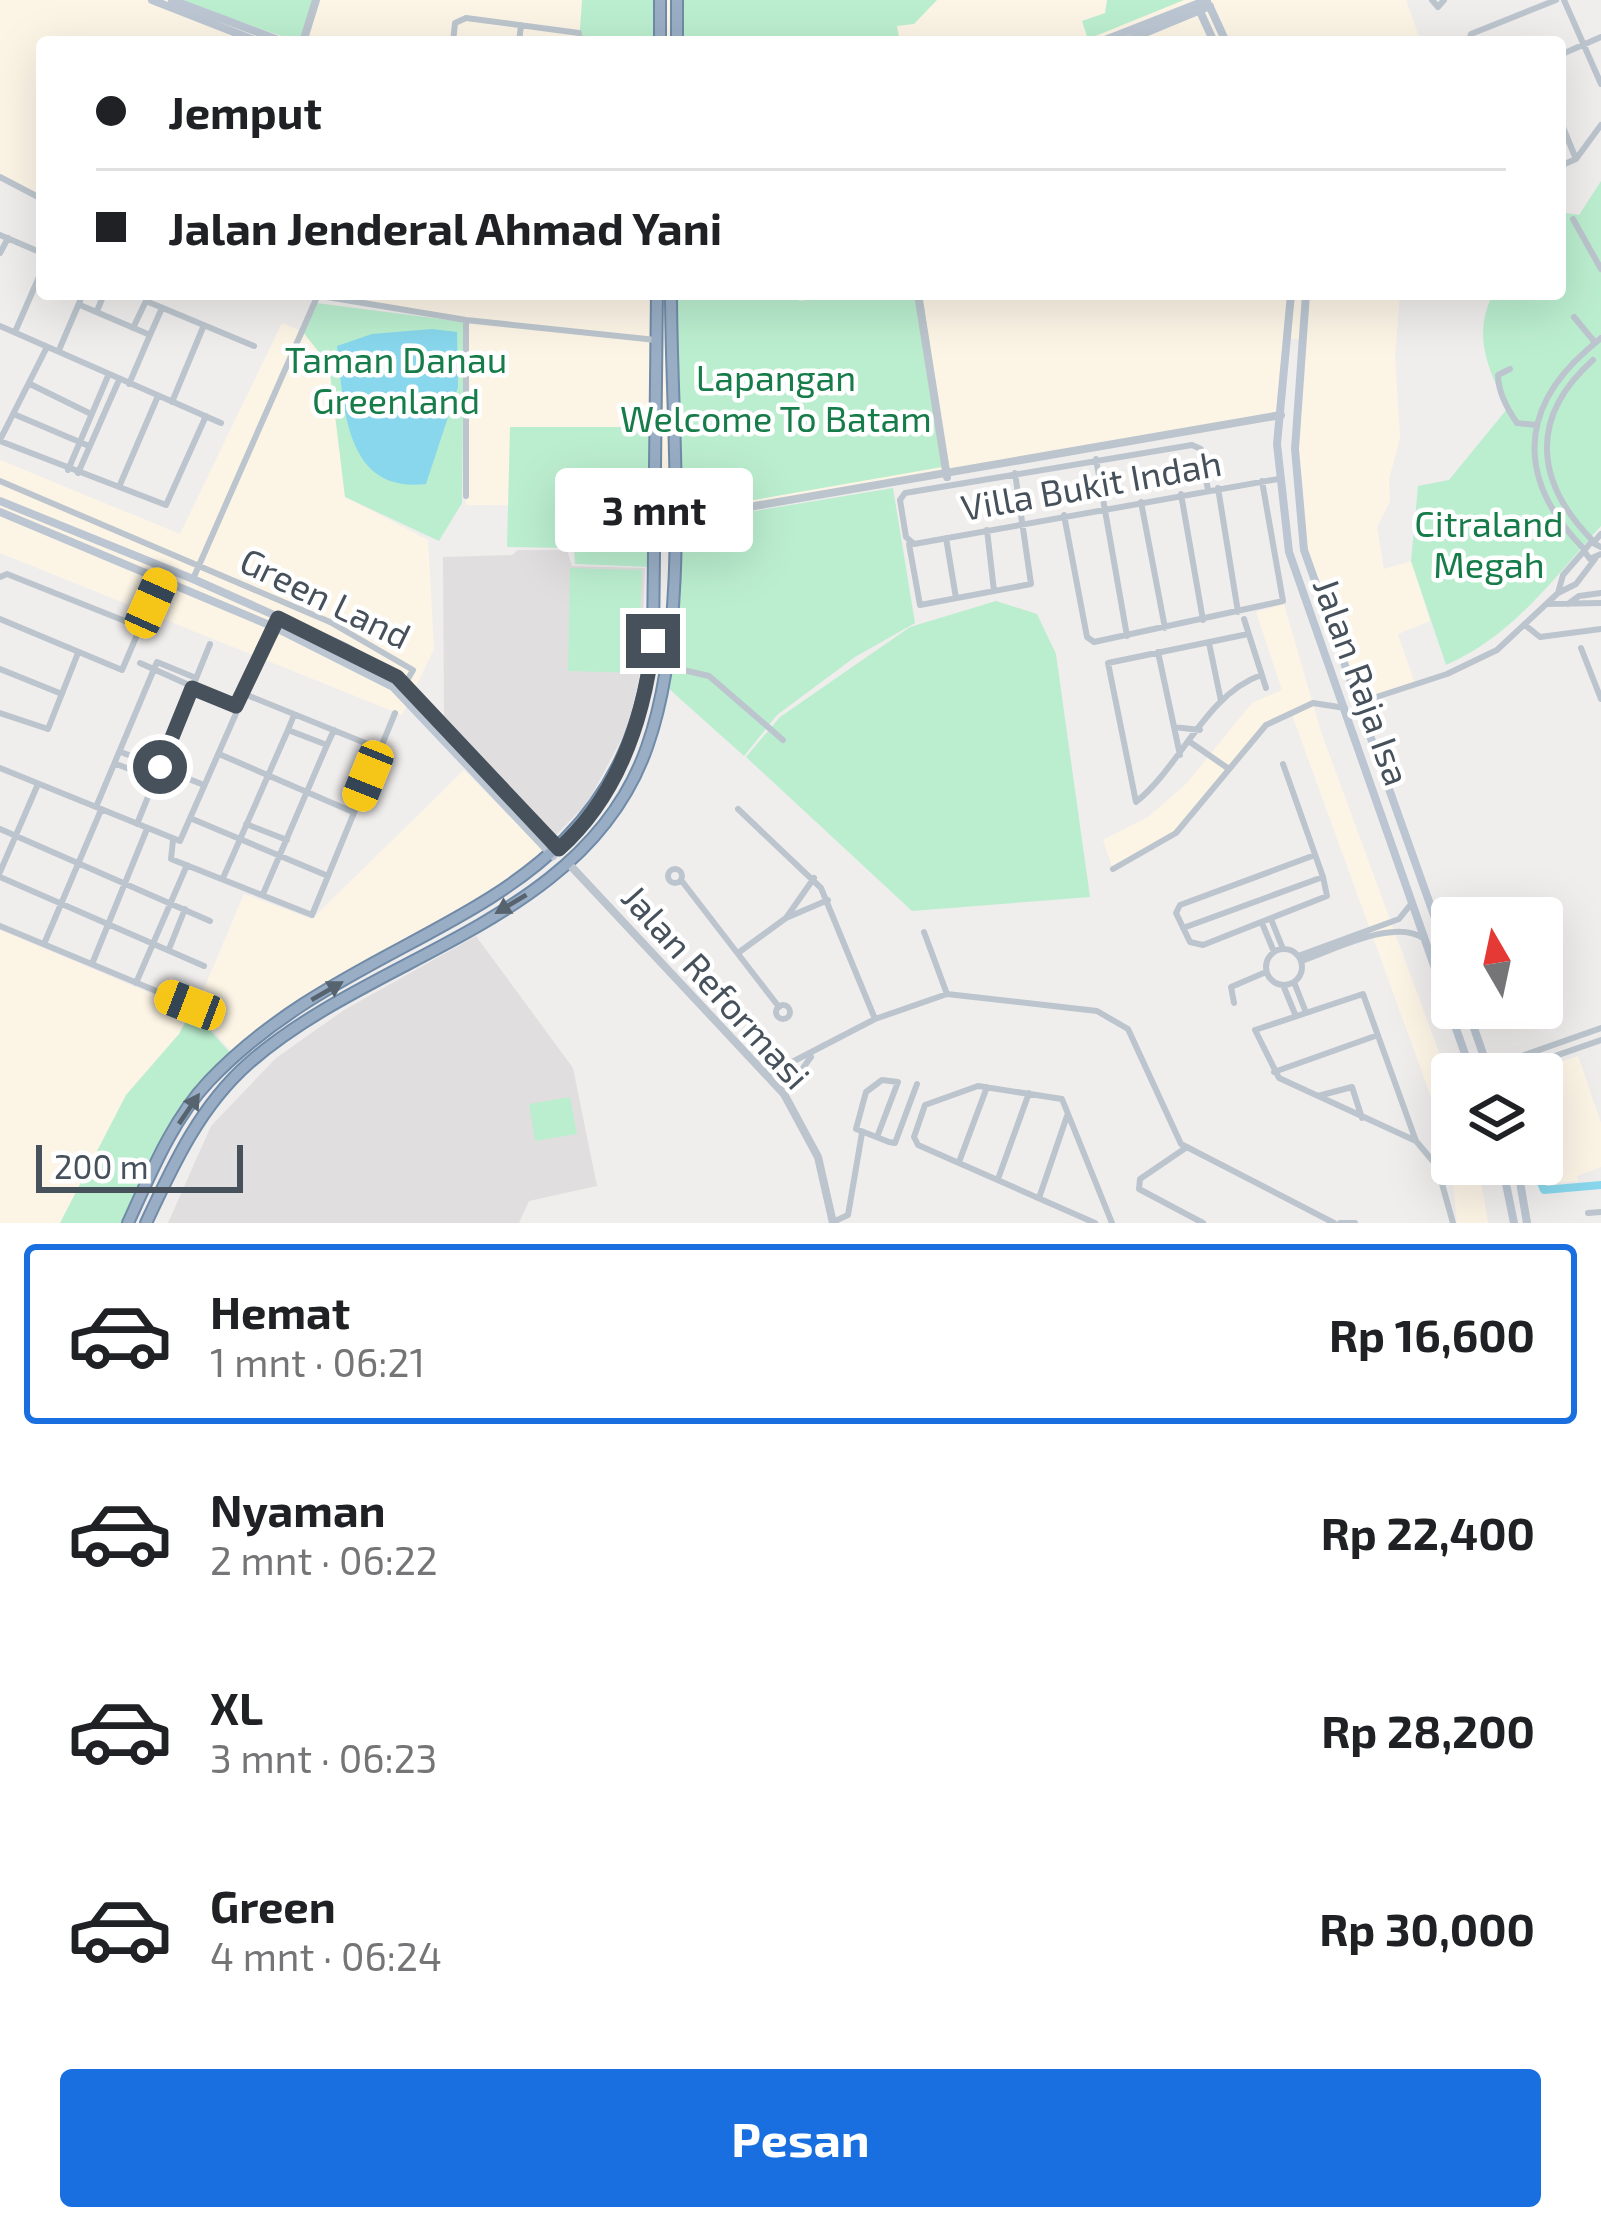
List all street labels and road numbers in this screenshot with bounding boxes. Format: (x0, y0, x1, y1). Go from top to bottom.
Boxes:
street label: Villa Bukit Indah (958, 440, 1224, 528)
street label: Green Land (234, 537, 418, 657)
street label: Jalan Raja Isa (1306, 571, 1420, 791)
street label: Jalan Reformasi (614, 875, 820, 1097)

